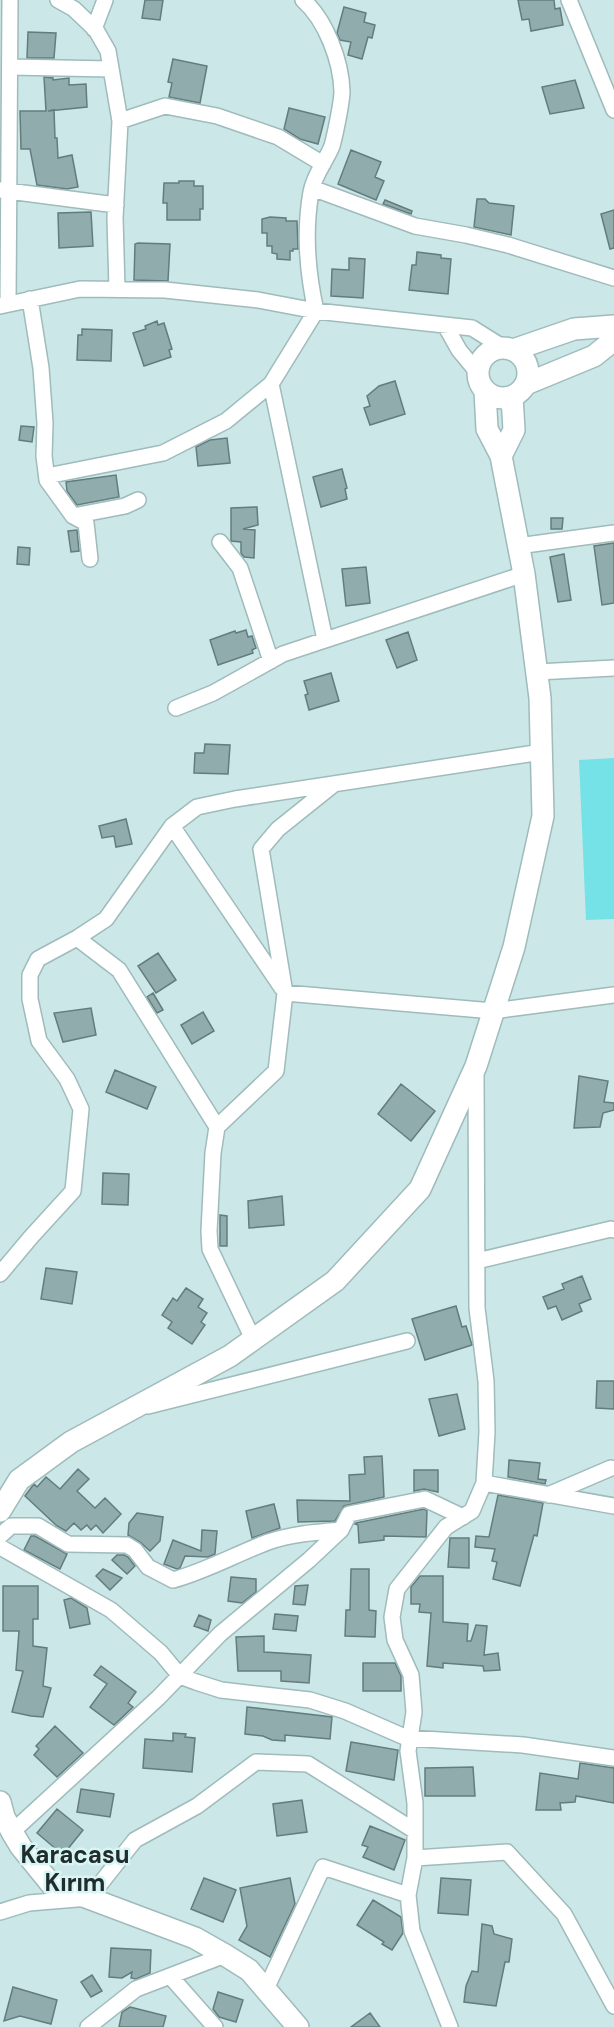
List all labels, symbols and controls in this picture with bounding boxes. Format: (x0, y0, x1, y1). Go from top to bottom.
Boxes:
district label: Karacasu Kırım (21, 1839, 129, 1898)

